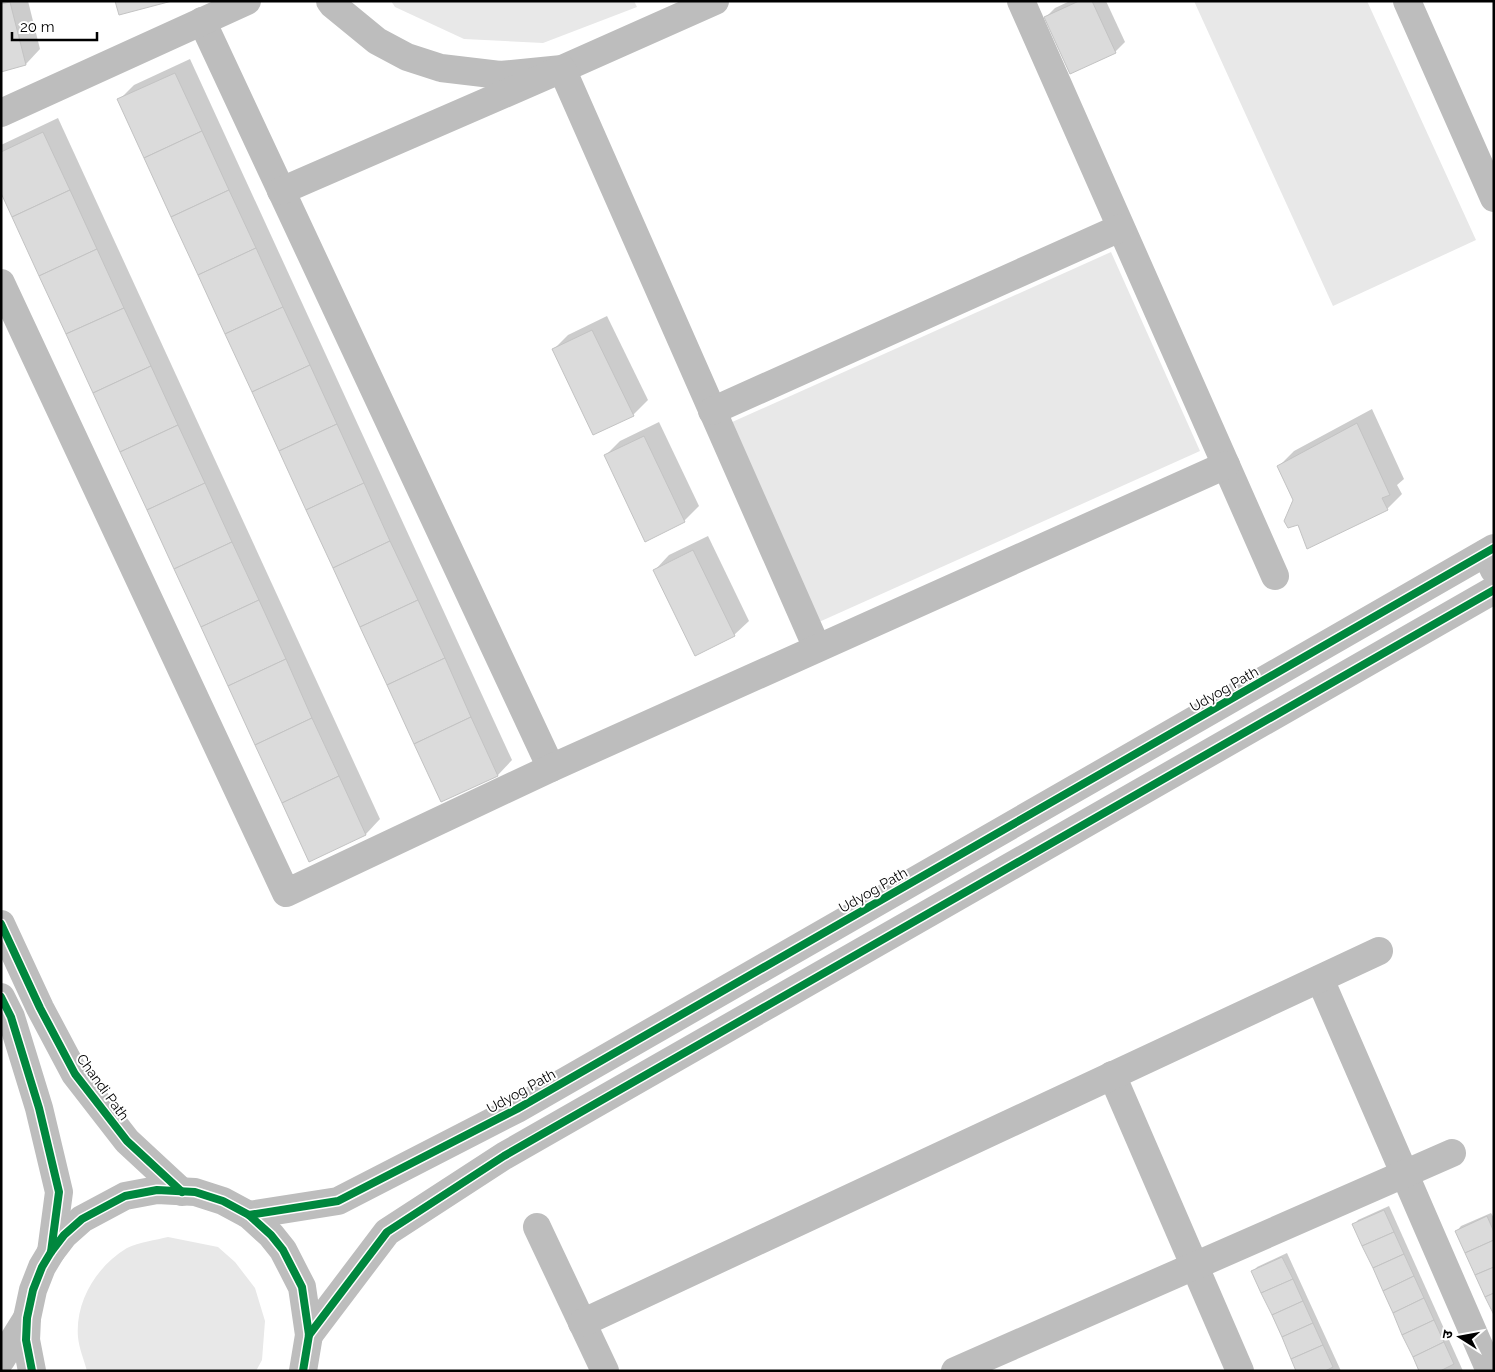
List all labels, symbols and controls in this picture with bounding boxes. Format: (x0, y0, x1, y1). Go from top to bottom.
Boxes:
scale bar (12, 10, 98, 42)
text: 20 m (20, 18, 55, 36)
street label: Udyog Path (1187, 663, 1261, 715)
street label: Udyog Path (836, 864, 910, 916)
street label: Chandi Path (74, 1051, 132, 1123)
street label: Udyog Path (484, 1066, 558, 1116)
north arrow (1435, 1312, 1485, 1362)
text: उ (1439, 1328, 1456, 1340)

